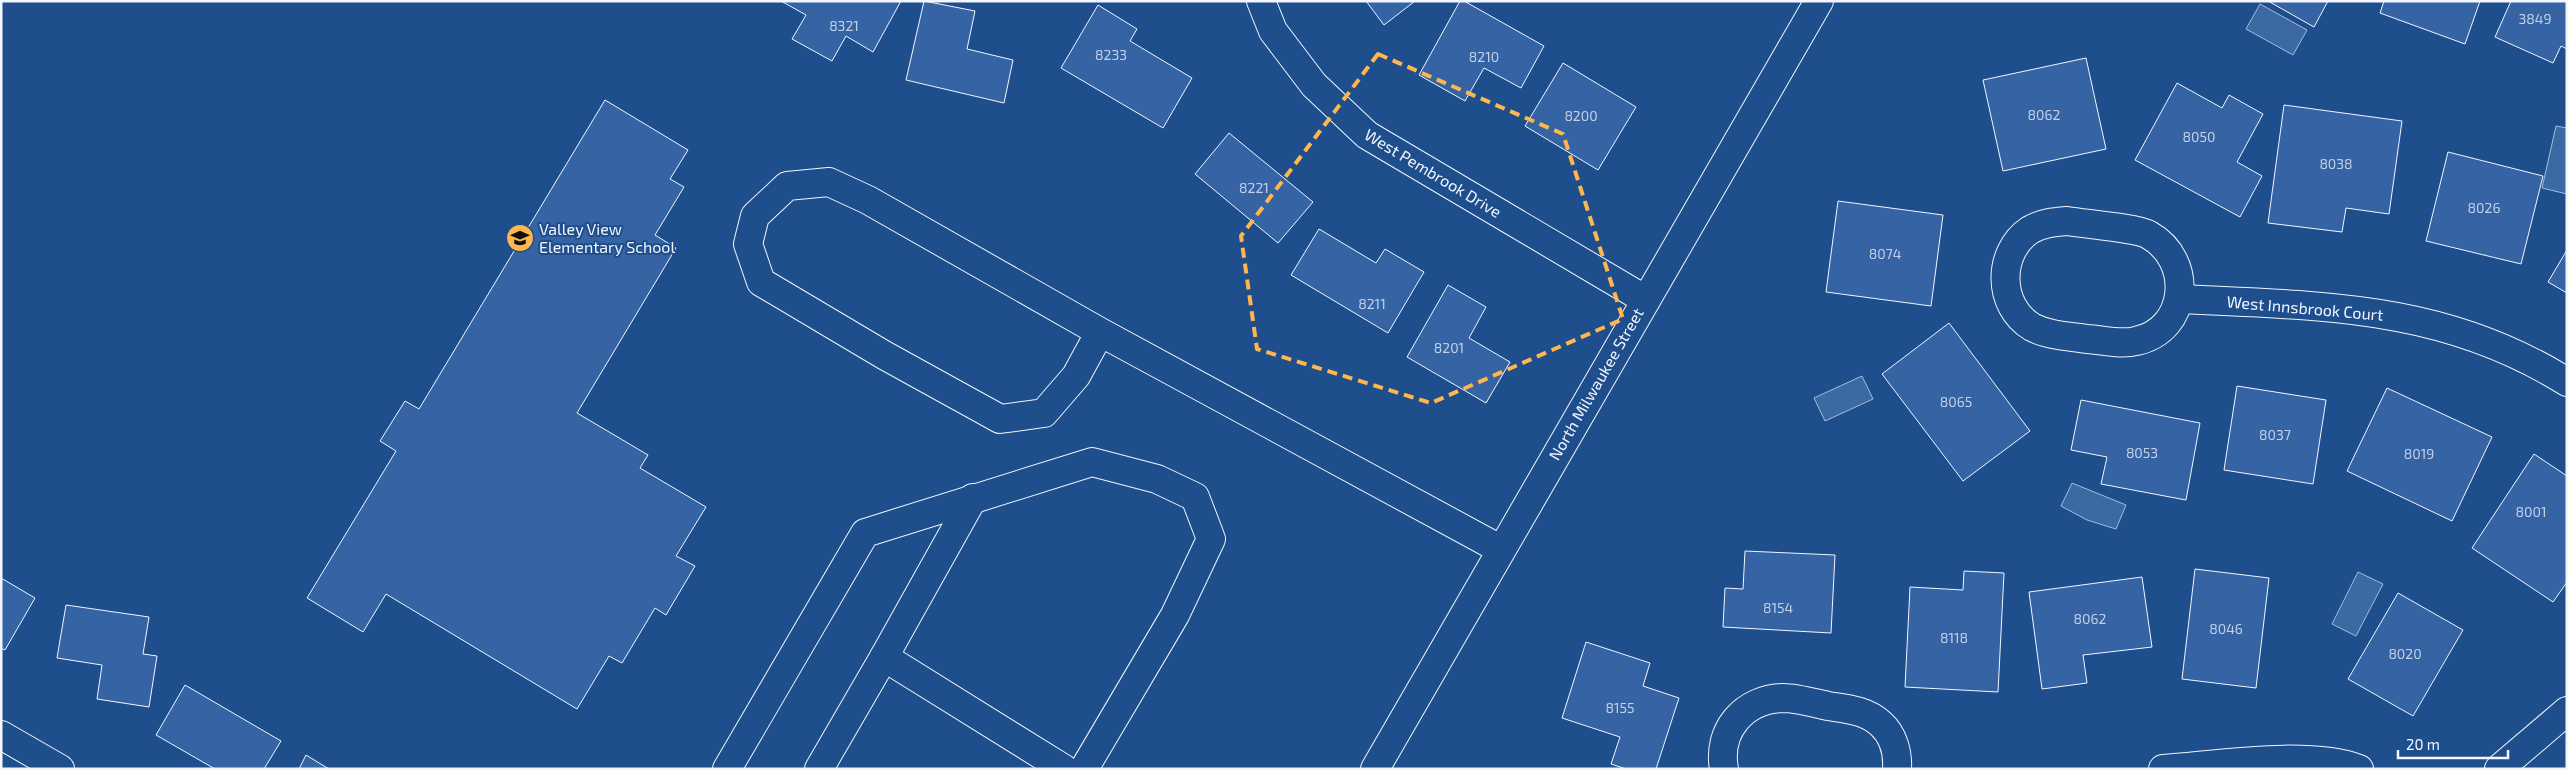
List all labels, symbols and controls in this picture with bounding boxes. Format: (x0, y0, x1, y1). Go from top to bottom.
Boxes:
house number: 3849 (2519, 10, 2551, 27)
house number: 8321 (829, 17, 859, 34)
house number: 8233 (1095, 46, 1127, 63)
house number: 8210 (1469, 48, 1499, 65)
house number: 8062 (2028, 106, 2061, 123)
house number: 8200 (1564, 107, 1598, 124)
street label: West Pembrook Drive (1361, 124, 1505, 221)
house number: 8050 (2183, 128, 2215, 145)
house number: 8038 (2319, 155, 2353, 172)
house number: 8221 (1239, 179, 1269, 196)
house number: 8026 (2468, 199, 2500, 216)
place label: Valley View Elementary School (539, 219, 675, 256)
school or university icon: Valley View Elementary School (505, 223, 535, 253)
house number: 8074 (1869, 245, 1901, 262)
street label: West Innsbrook Court (2226, 291, 2384, 324)
house number: 8211 (1358, 295, 1386, 312)
street label: North Milwaukee Street (1544, 304, 1647, 463)
house number: 8201 (1434, 339, 1464, 356)
house number: 8065 (1940, 393, 1972, 410)
house number: 8037 (2259, 426, 2291, 443)
house number: 8053 (2126, 444, 2158, 461)
house number: 8019 (2404, 445, 2434, 462)
house number: 8001 (2516, 503, 2546, 520)
house number: 8154 (1763, 599, 1793, 616)
house number: 8062 (2074, 610, 2107, 627)
house number: 8046 (2209, 620, 2243, 637)
house number: 8118 (1940, 629, 1968, 646)
house number: 8020 (2388, 645, 2422, 662)
house number: 8155 (1605, 699, 1635, 716)
scale bar (2398, 728, 2508, 760)
text: 20 m (2406, 735, 2440, 753)

